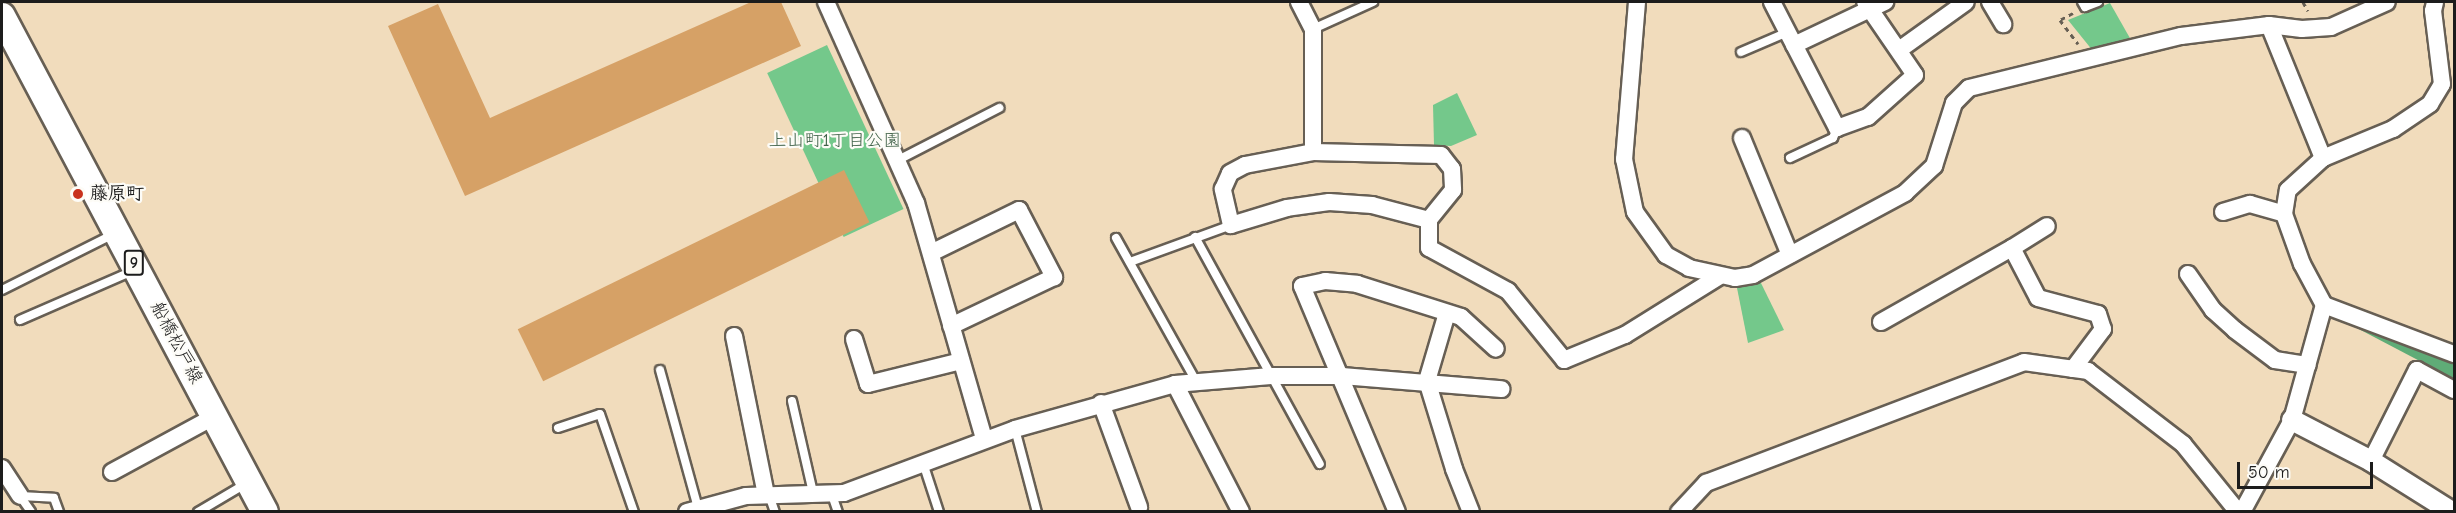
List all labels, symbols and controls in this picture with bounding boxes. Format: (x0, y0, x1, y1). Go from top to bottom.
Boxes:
park label: 上山町1丁目公園 (768, 130, 902, 152)
place label: 藤原町 (90, 183, 144, 205)
marker: 藤原町 (71, 187, 85, 201)
road number: 9 (124, 250, 144, 276)
street label: 船橋松戸線 (145, 298, 207, 388)
scale bar (2240, 450, 2376, 488)
text: 50 m (2248, 462, 2290, 483)

